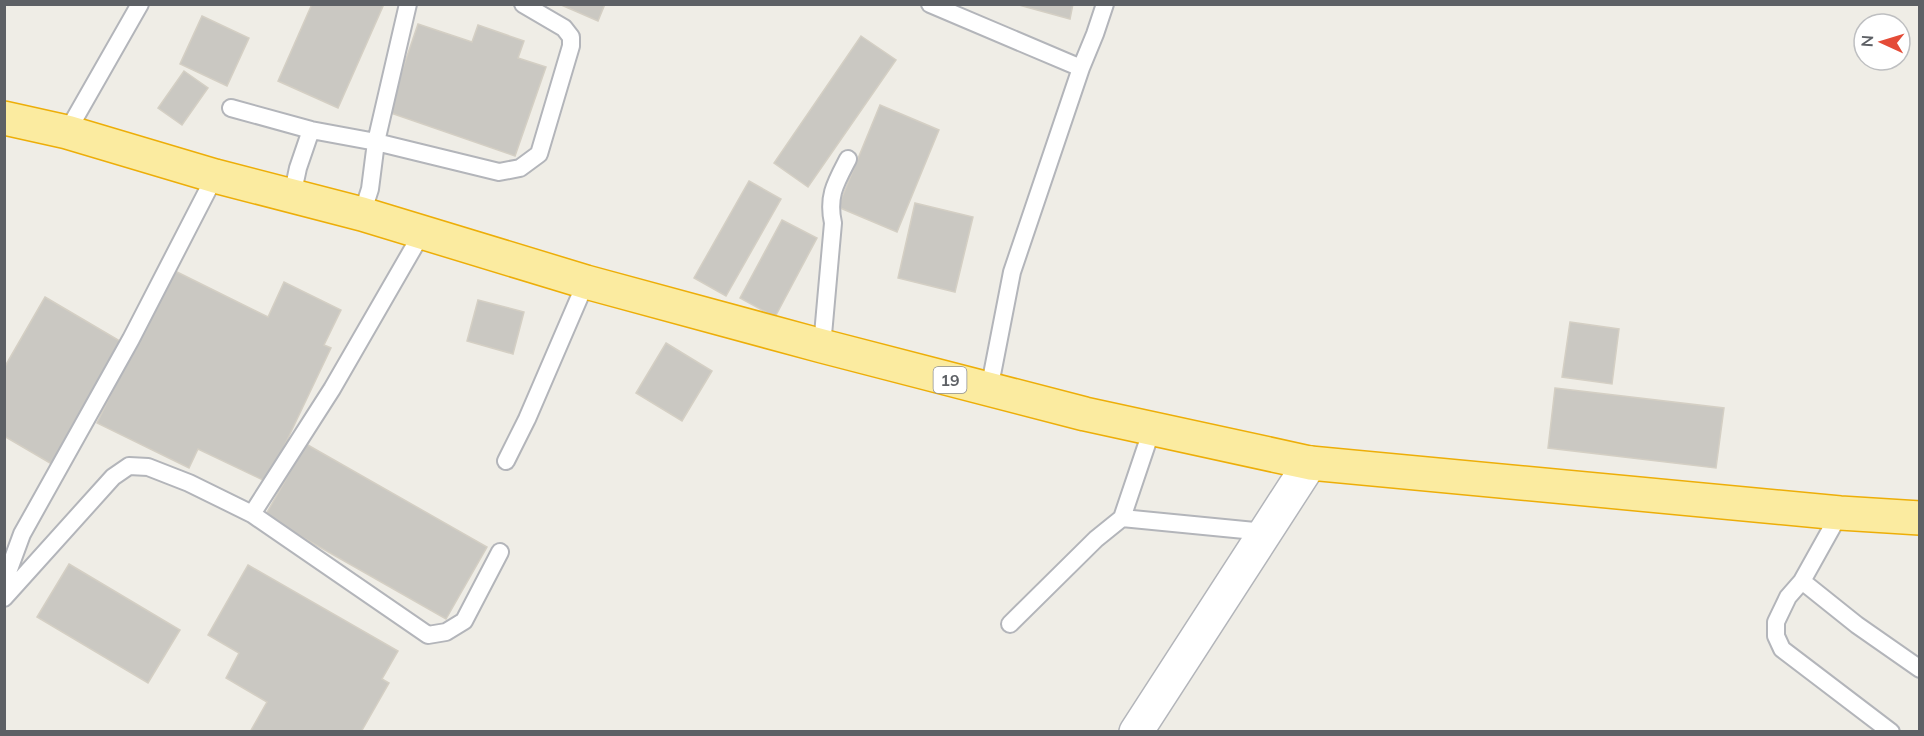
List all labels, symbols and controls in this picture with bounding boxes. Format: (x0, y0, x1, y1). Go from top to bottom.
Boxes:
north arrow (1852, 12, 1912, 72)
text: N (1857, 34, 1877, 48)
road number: 19 (934, 367, 966, 393)

